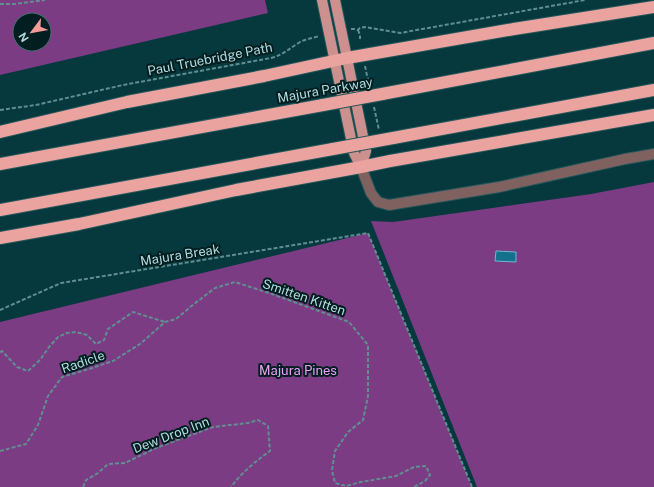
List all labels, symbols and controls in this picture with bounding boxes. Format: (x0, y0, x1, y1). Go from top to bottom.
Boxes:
north arrow (12, 12, 52, 52)
text: N (16, 30, 31, 44)
street label: Paul Truebridge Path (146, 40, 274, 78)
street label: Majura Parkway (276, 74, 374, 106)
street label: Majura Break (139, 241, 221, 269)
street label: Smitten Kitten (261, 276, 347, 318)
street label: Radicle (59, 348, 107, 376)
park label: Majura Pines (259, 363, 337, 378)
street label: Dew Drop Inn (131, 414, 211, 456)

